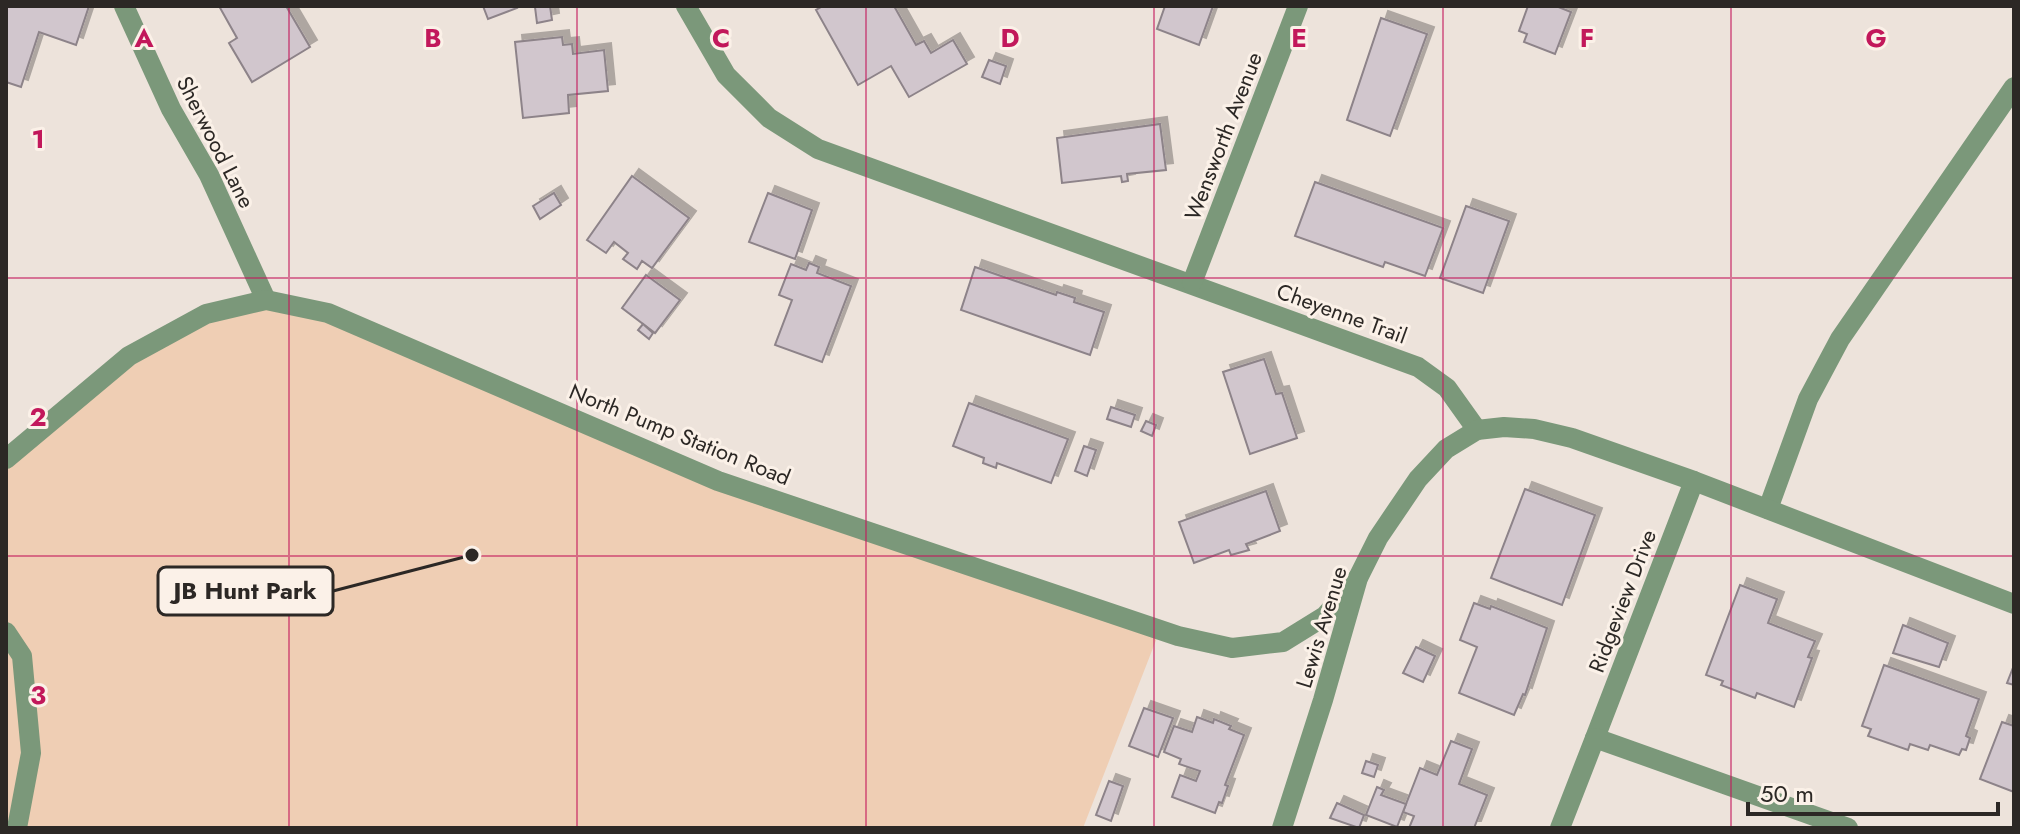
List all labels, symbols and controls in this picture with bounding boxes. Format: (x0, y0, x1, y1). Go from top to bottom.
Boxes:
text: A (133, 19, 154, 57)
text: B (424, 19, 442, 57)
text: C (712, 19, 730, 57)
text: D (1000, 19, 1020, 57)
text: E (1291, 19, 1307, 57)
text: F (1580, 19, 1594, 57)
text: G (1865, 19, 1887, 57)
street label: Wensworth Avenue (1176, 47, 1270, 225)
street label: Sherwood Lane (169, 70, 263, 214)
text: 1 (31, 120, 45, 158)
street label: Cheyenne Trail (1272, 275, 1412, 351)
street label: North Pump Station Road (565, 375, 795, 493)
text: 2 (29, 398, 47, 436)
street label: Ridgeview Drive (1580, 525, 1664, 677)
street label: Lewis Avenue (1287, 562, 1355, 692)
callout: JB Hunt Park (158, 567, 333, 615)
text: JB Hunt Park (169, 573, 317, 608)
text: 3 (30, 676, 46, 714)
scale bar (1748, 766, 1998, 816)
text: 50 m (1760, 776, 1814, 811)

